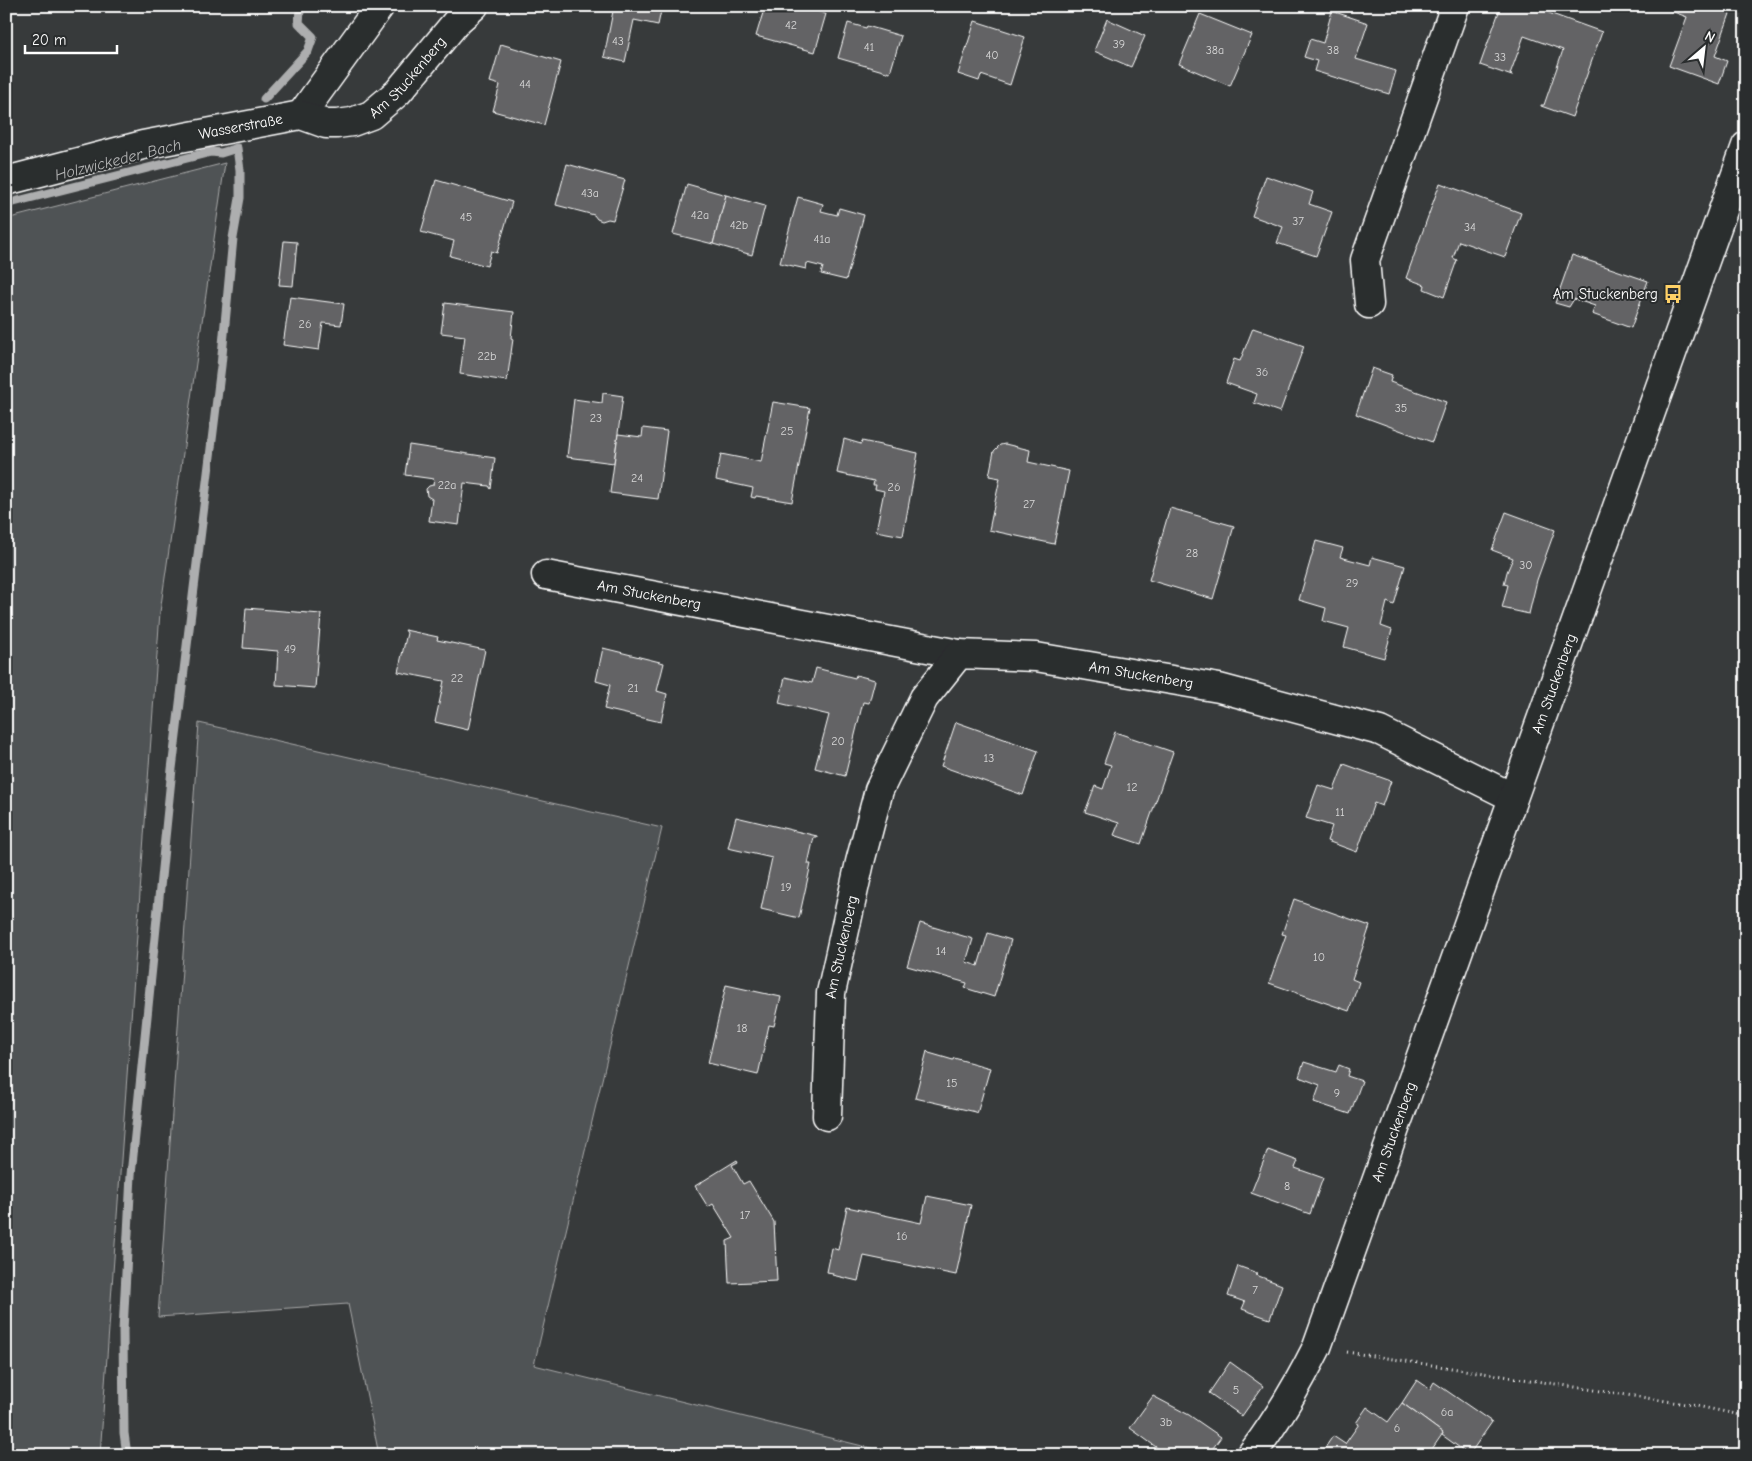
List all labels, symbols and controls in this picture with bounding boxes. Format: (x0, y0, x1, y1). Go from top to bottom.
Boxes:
house number: 42 (785, 18, 797, 32)
scale bar (25, 22, 118, 54)
north arrow (1680, 22, 1730, 72)
text: N (1702, 27, 1718, 47)
text: 20 m (32, 31, 66, 49)
street label: Am Stuckenberg (365, 33, 450, 122)
house number: 43 (612, 34, 624, 48)
house number: 39 (1113, 37, 1125, 51)
house number: 41 (864, 40, 875, 54)
house number: 38a (1206, 43, 1224, 57)
house number: 38 (1327, 43, 1339, 57)
house number: 40 (985, 48, 999, 62)
house number: 33 (1494, 50, 1506, 64)
house number: 44 (519, 77, 531, 91)
street label: Wasserstraße (197, 110, 285, 143)
water label: Holzwickeder Bach (53, 136, 183, 184)
house number: 43a (581, 186, 599, 200)
house number: 42a (691, 208, 709, 222)
house number: 45 (460, 210, 472, 224)
house number: 37 (1292, 214, 1304, 228)
house number: 42b (730, 218, 748, 232)
house number: 34 (1464, 220, 1476, 234)
house number: 41a (814, 232, 830, 246)
bus stop icon: Am Stuckenberg (1662, 283, 1684, 305)
place label: Am Stuckenberg (1553, 285, 1658, 303)
house number: 26 (299, 317, 311, 331)
house number: 22b (478, 349, 496, 363)
house number: 36 (1256, 365, 1268, 379)
house number: 35 (1395, 401, 1407, 415)
house number: 23 (590, 411, 602, 425)
house number: 25 (781, 424, 793, 438)
house number: 24 (631, 471, 643, 485)
house number: 22a (438, 478, 456, 492)
house number: 26 (888, 480, 900, 494)
house number: 27 (1023, 497, 1035, 511)
house number: 28 (1186, 546, 1198, 560)
house number: 30 (1519, 558, 1533, 572)
street label: Am Stuckenberg (596, 576, 703, 613)
house number: 29 (1346, 576, 1358, 590)
street label: Am Stuckenberg (1528, 631, 1580, 736)
house number: 49 (284, 642, 296, 656)
street label: Am Stuckenberg (1088, 657, 1195, 692)
house number: 22 (451, 671, 463, 685)
house number: 21 (627, 681, 639, 695)
house number: 20 (831, 734, 845, 748)
house number: 13 (984, 751, 994, 765)
house number: 12 (1126, 780, 1138, 794)
house number: 11 (1335, 805, 1345, 819)
house number: 19 (780, 880, 792, 894)
street label: Am Stuckenberg (822, 894, 861, 999)
house number: 14 (936, 944, 946, 958)
house number: 10 (1313, 950, 1325, 964)
house number: 18 (737, 1021, 747, 1035)
house number: 15 (946, 1076, 958, 1090)
street label: Am Stuckenberg (1368, 1079, 1420, 1185)
house number: 9 (1334, 1086, 1340, 1100)
house number: 8 (1284, 1179, 1290, 1193)
house number: 17 (740, 1208, 751, 1222)
house number: 16 (896, 1229, 908, 1243)
house number: 7 (1252, 1283, 1258, 1297)
house number: 5 (1233, 1383, 1239, 1397)
house number: 6a (1441, 1405, 1453, 1419)
house number: 3b (1160, 1415, 1172, 1429)
house number: 6 (1394, 1421, 1400, 1435)

